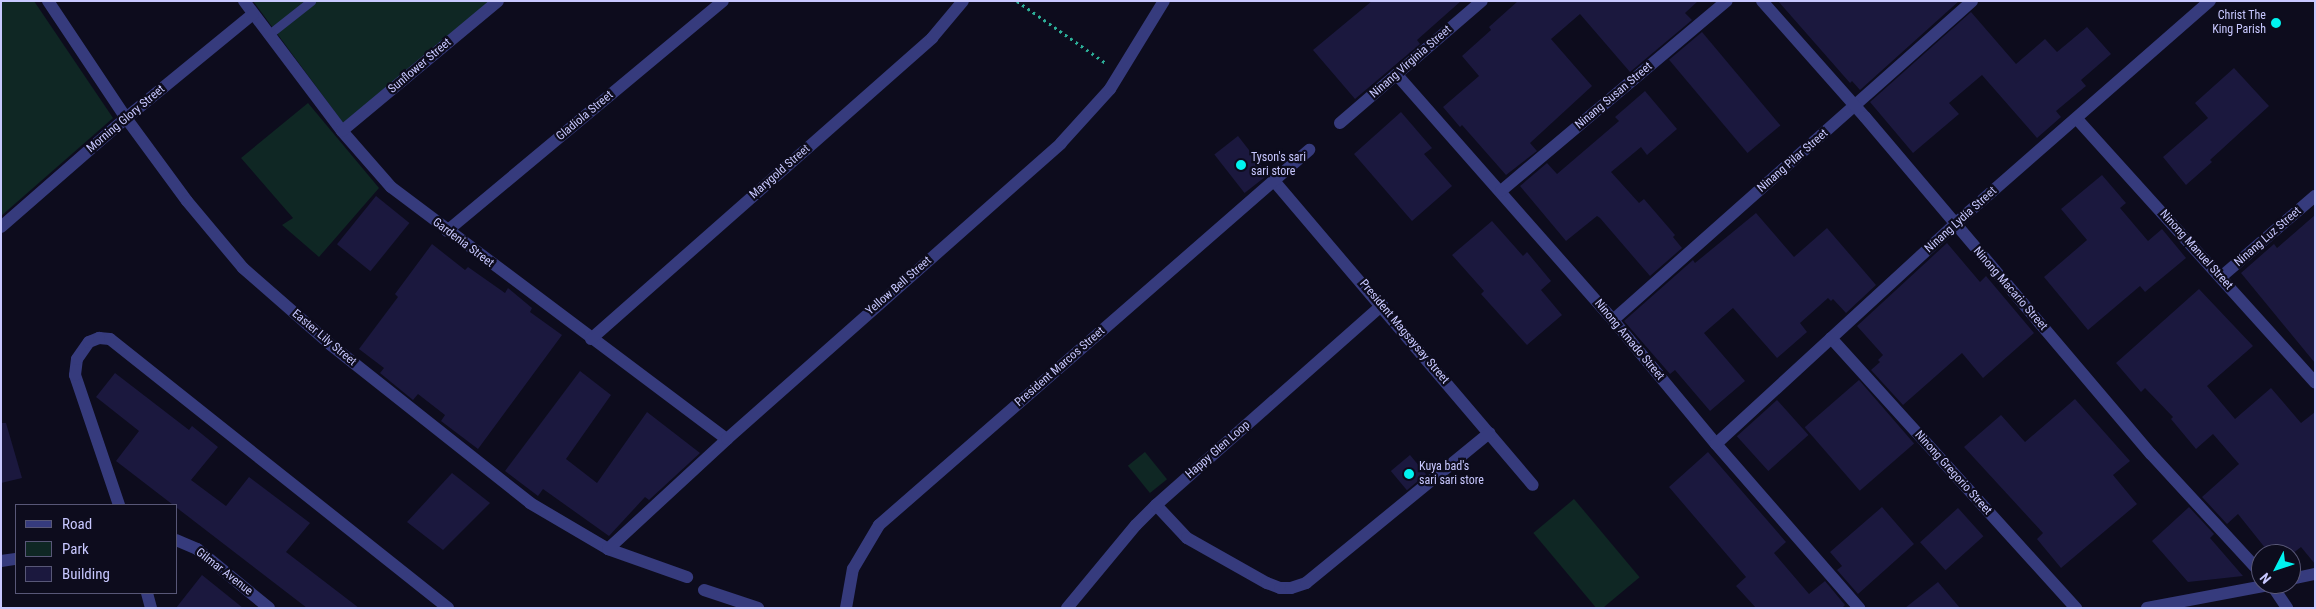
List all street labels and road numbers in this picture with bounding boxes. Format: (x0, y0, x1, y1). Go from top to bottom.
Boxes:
street label: Ninang Virginia Street (1367, 23, 1455, 101)
street label: Sunflower Street (386, 35, 454, 97)
street label: Ninang Susan Street (1573, 60, 1655, 132)
street label: Morning Glory Street (84, 82, 168, 156)
street label: Gladiola Street (554, 88, 616, 144)
street label: Ninang Pilar Street (1755, 126, 1831, 196)
street label: Marygold Street (747, 142, 813, 202)
street label: Ninang Lydia Street (1922, 184, 2000, 256)
street label: Ninang Luz Street (2232, 204, 2304, 270)
street label: Ninong Manuel Street (2156, 207, 2236, 293)
street label: Gardenia Street (429, 215, 497, 271)
street label: Ninong Macario Street (1970, 244, 2050, 334)
street label: Yellow Bell Street (863, 254, 935, 318)
street label: President Magsaysay Street (1356, 277, 1452, 387)
street label: Ninong Amado Street (1591, 297, 1667, 383)
street label: Easter Lily Street (289, 307, 359, 369)
street label: President Marcos Street (1012, 324, 1108, 410)
street label: Happy Glen Loop (1183, 418, 1253, 482)
street label: Ninong Gregorio Street (1912, 428, 1994, 518)
street label: Gilmar Avenue (193, 545, 255, 599)

